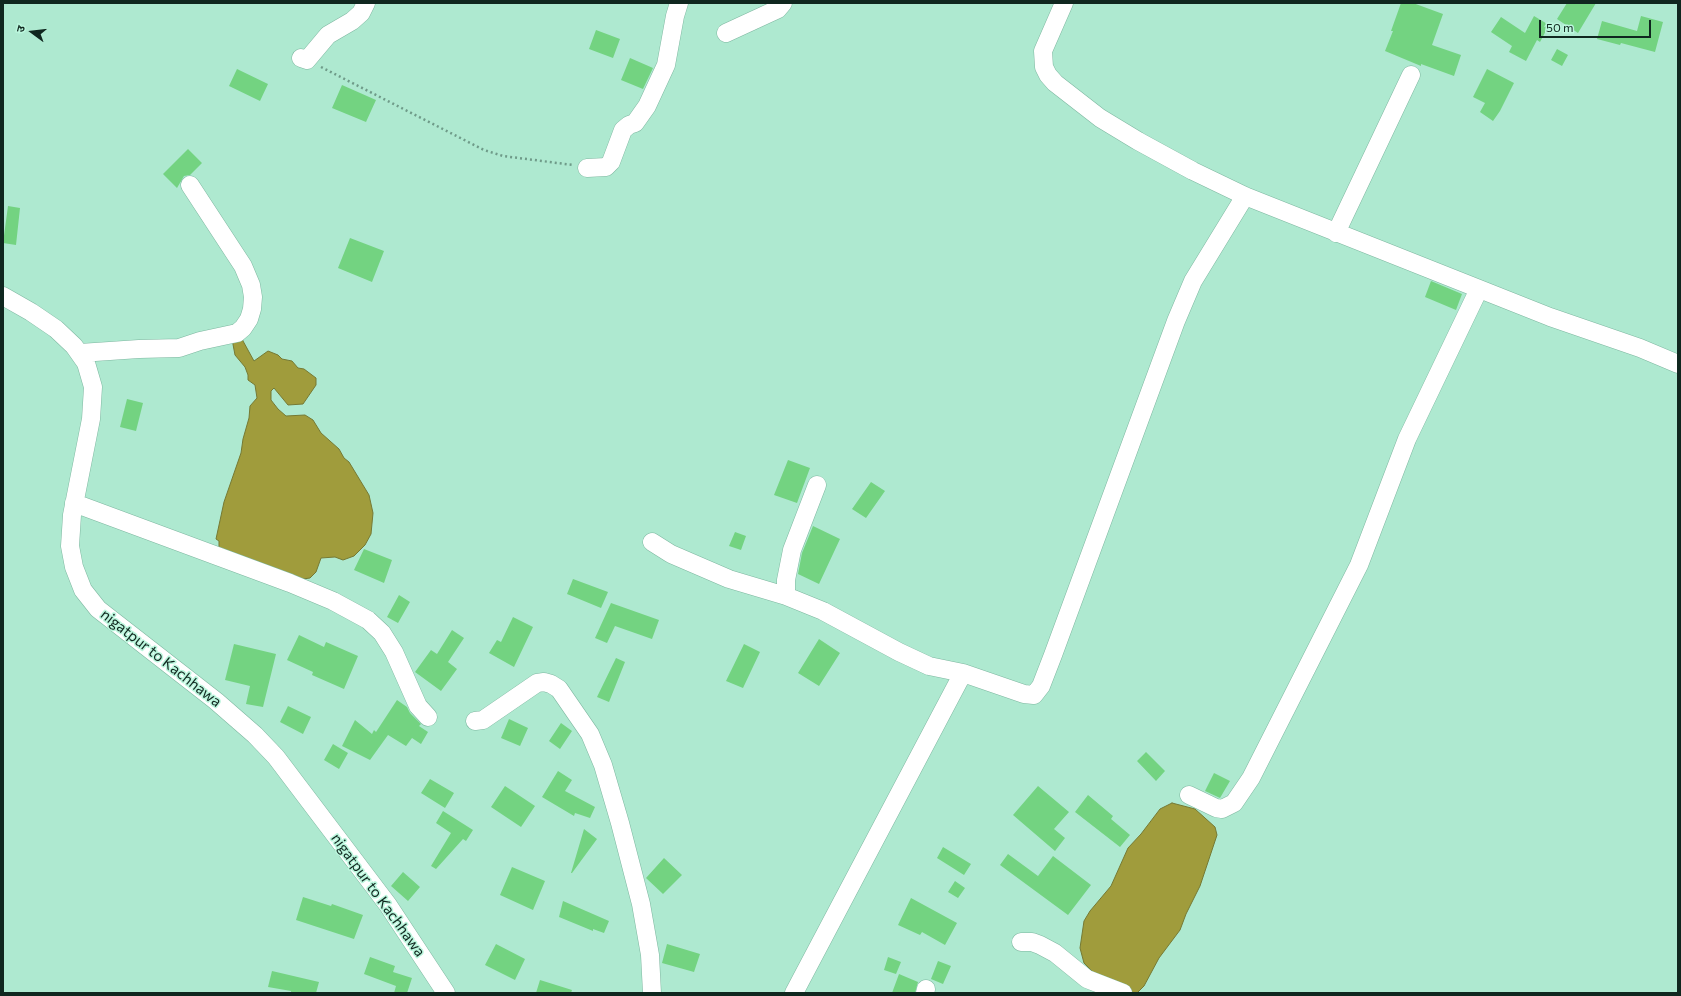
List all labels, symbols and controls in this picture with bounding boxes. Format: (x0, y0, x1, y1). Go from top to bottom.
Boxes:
north arrow (12, 12, 52, 52)
scale bar (1541, 12, 1653, 38)
text: 50 m (1546, 20, 1574, 34)
text: उ (13, 24, 27, 34)
street label: nigatpur to Kachhawa (97, 605, 225, 711)
street label: nigatpur to Kachhawa (327, 830, 429, 960)

